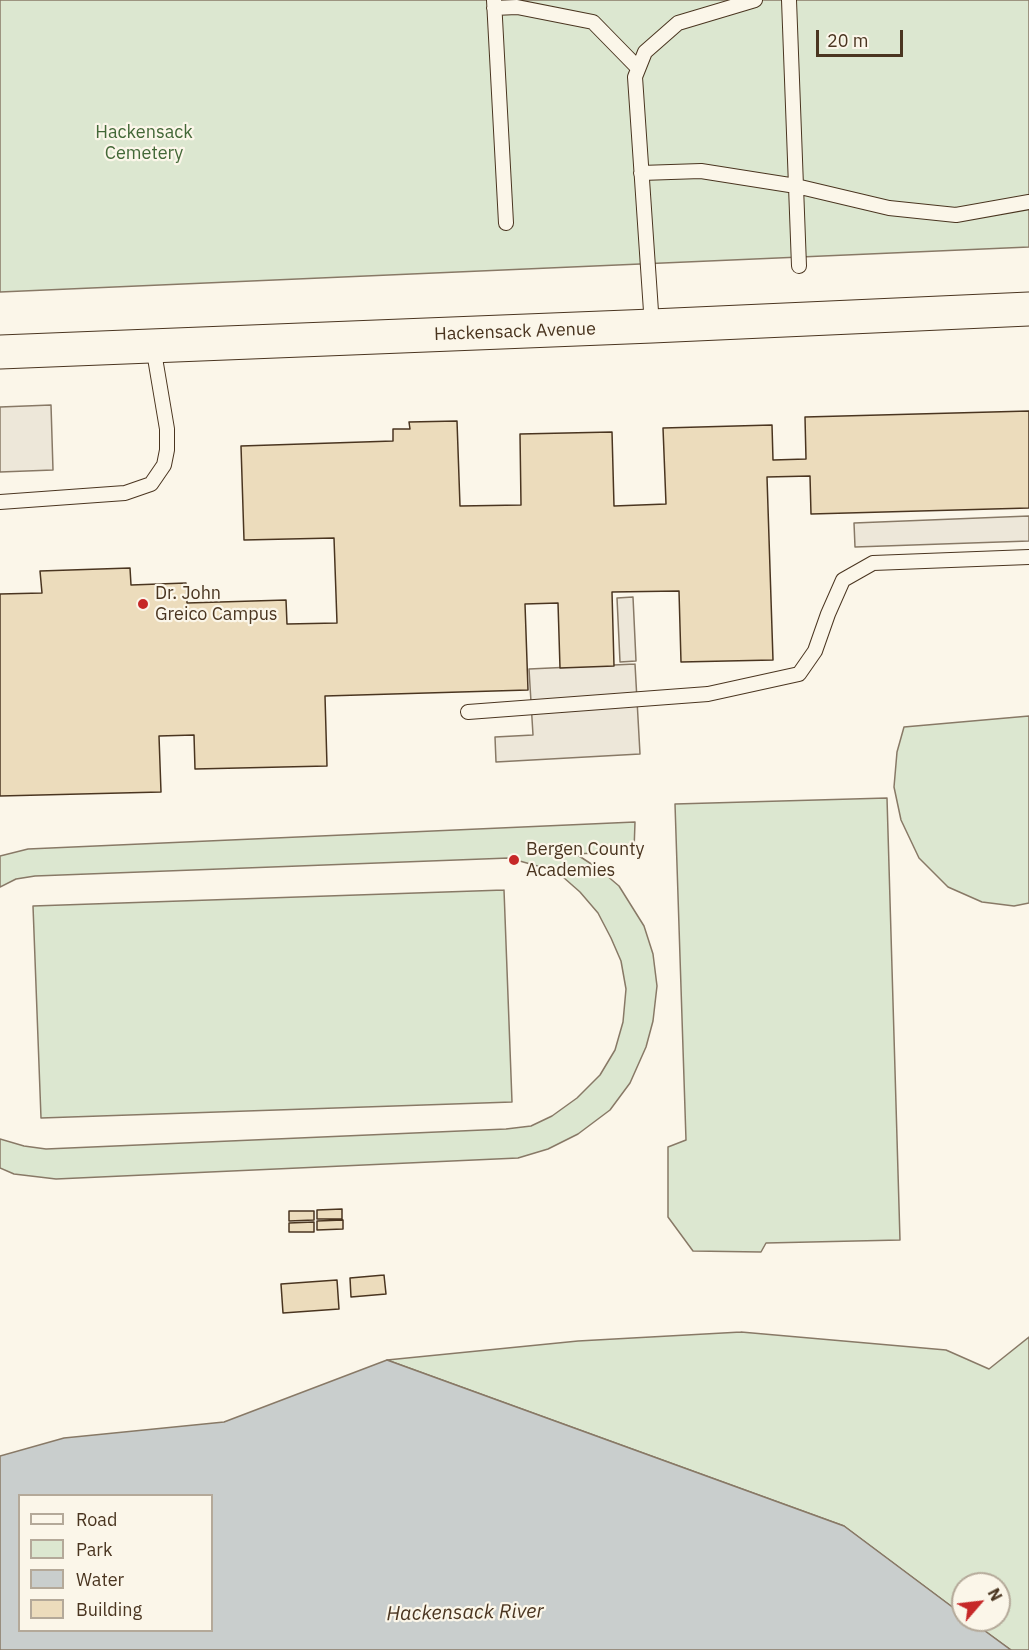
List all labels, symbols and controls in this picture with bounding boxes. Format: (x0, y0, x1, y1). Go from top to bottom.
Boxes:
scale bar (819, 18, 906, 56)
text: 20 m (827, 29, 869, 52)
park label: Hackensack Cemetery (95, 122, 193, 164)
street label: Hackensack Avenue (434, 318, 596, 346)
place label: Dr. John Greico Campus (155, 583, 278, 626)
marker: Dr. John Greico Campus (136, 597, 150, 611)
place label: Bergen County Academies (526, 839, 645, 882)
marker: Bergen County Academies (507, 853, 521, 867)
legend (18, 1494, 213, 1632)
text: Road (76, 1508, 117, 1531)
text: Park (76, 1538, 112, 1561)
text: Water (76, 1568, 124, 1591)
north arrow (951, 1572, 1011, 1632)
text: N (984, 1585, 1007, 1604)
text: Building (76, 1598, 142, 1621)
water label: Hackensack River (386, 1600, 544, 1626)

